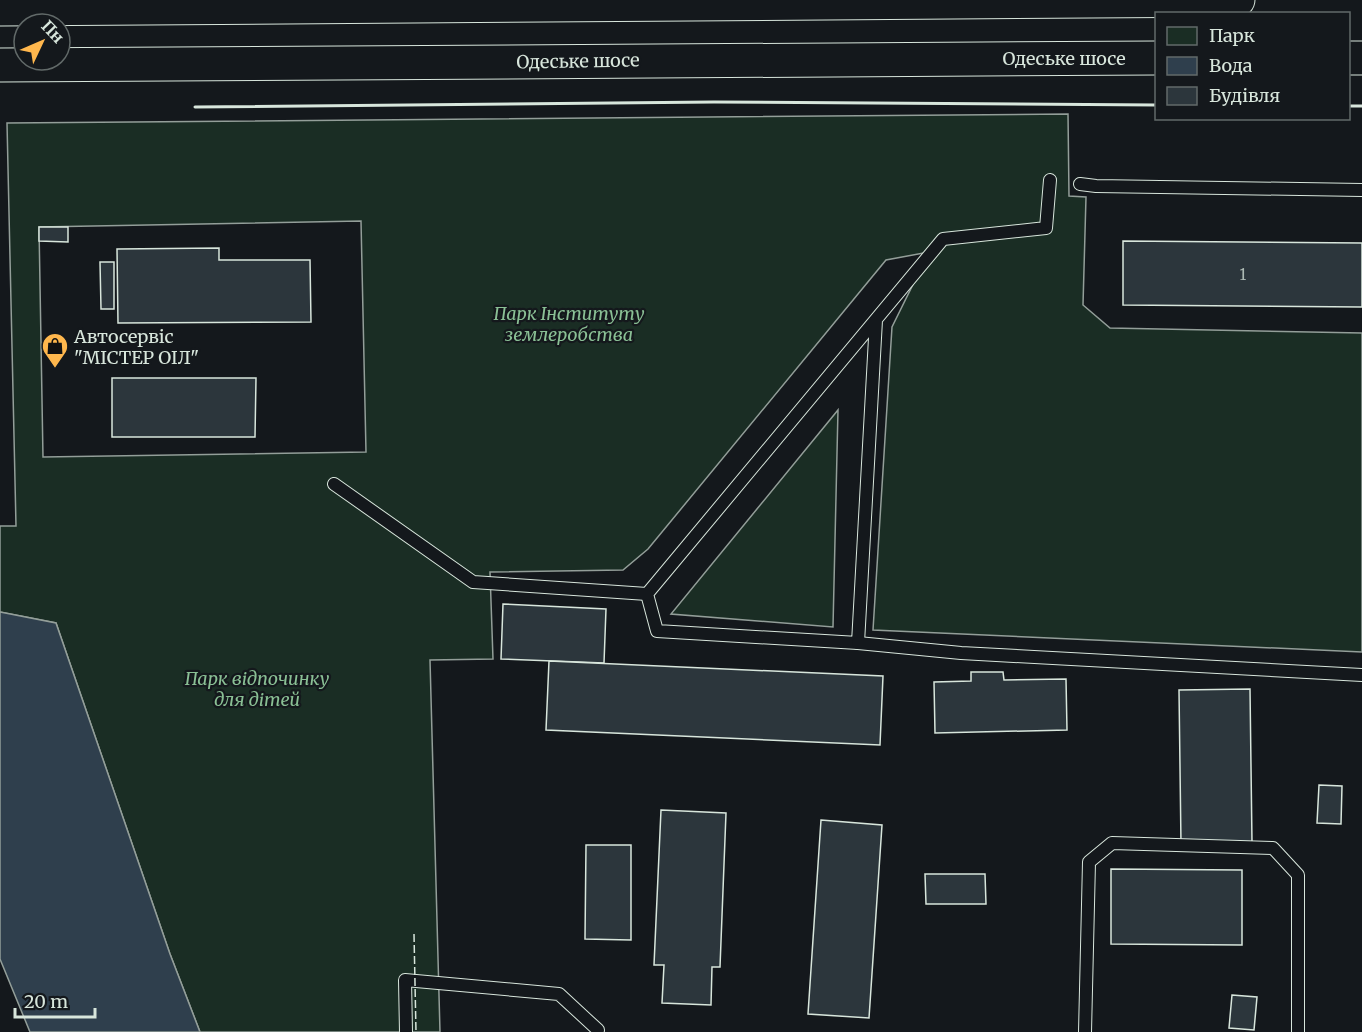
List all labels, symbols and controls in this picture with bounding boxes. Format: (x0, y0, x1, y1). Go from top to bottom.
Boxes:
north arrow (12, 12, 72, 72)
legend (1155, 12, 1350, 120)
text: Пн (37, 16, 68, 47)
text: Парк (1209, 24, 1255, 47)
street label: Одеське шосе (1002, 47, 1126, 70)
street label: Одеське шосе (516, 48, 640, 74)
text: Вода (1209, 54, 1253, 77)
text: Будівля (1209, 84, 1280, 107)
house number: 1 (1240, 265, 1247, 284)
park label: Парк Інституту землеробства (494, 302, 645, 346)
place label: Автосервіс "МІСТЕР ОІЛ" (73, 325, 199, 369)
shop icon: Автосервіс "МІСТЕР ОІЛ" (40, 331, 70, 369)
park label: Парк відпочинку для дітей (185, 667, 329, 711)
scale bar (15, 981, 94, 1019)
text: 20 m (24, 990, 68, 1013)

